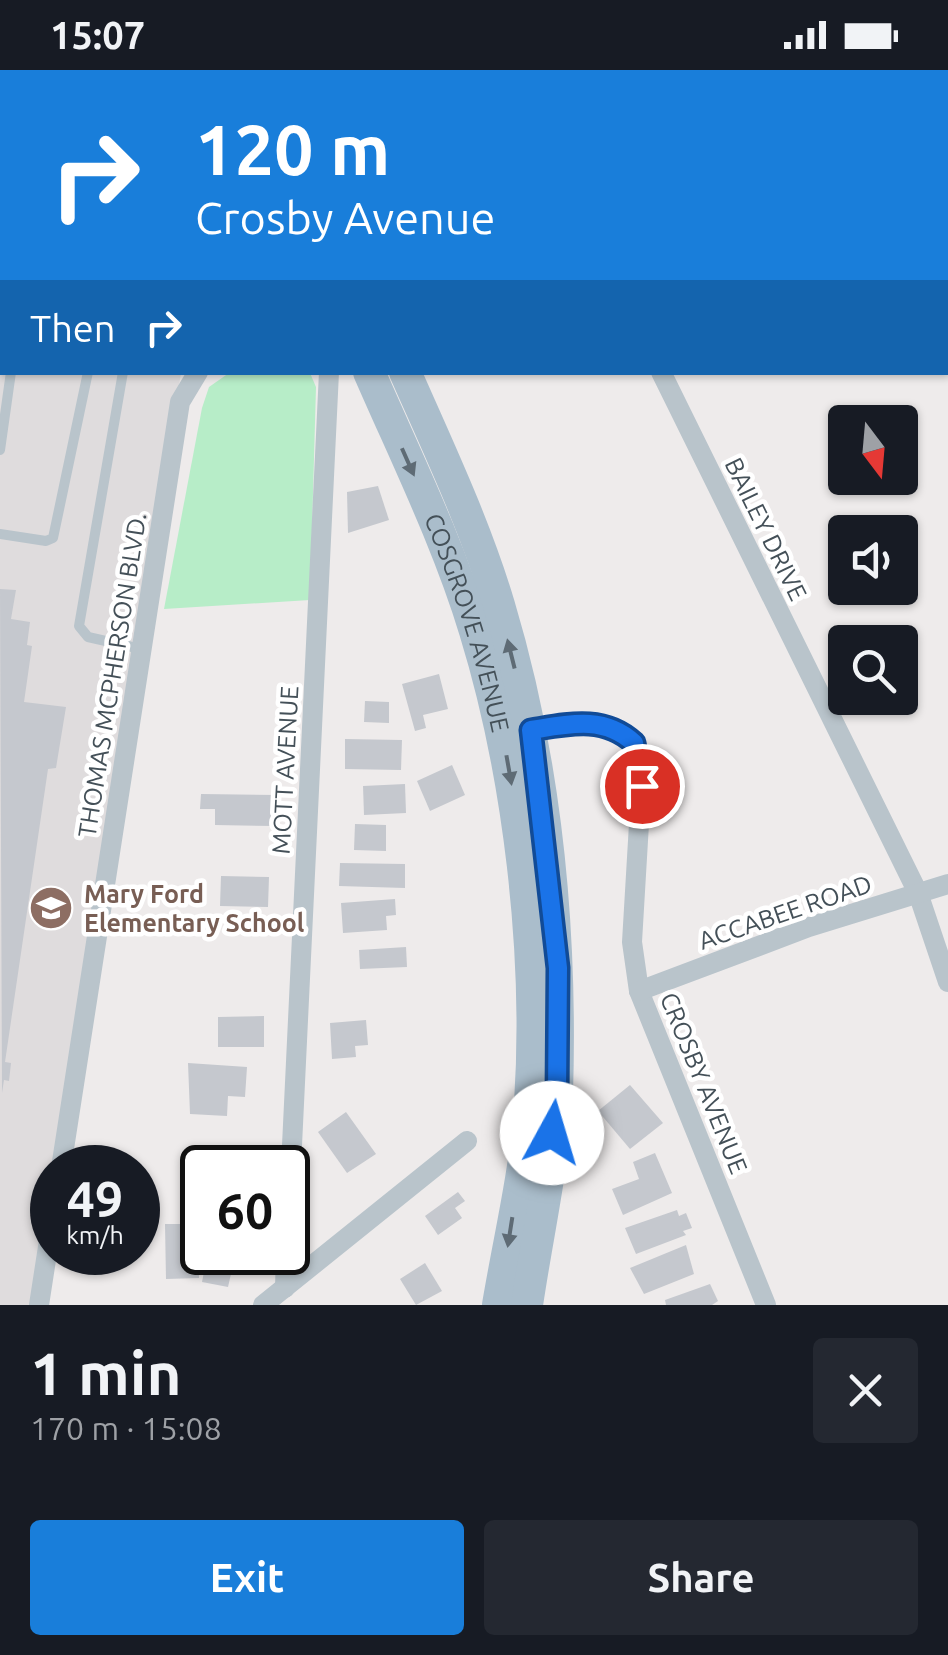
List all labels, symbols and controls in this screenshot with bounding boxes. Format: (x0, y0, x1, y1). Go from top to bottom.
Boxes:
text: 15:07 (50, 14, 145, 56)
icon: right (30, 110, 160, 240)
text: 120 m (195, 110, 390, 188)
text: Crosby Avenue (195, 192, 495, 243)
icon: right (136, 300, 191, 355)
text: Then (30, 307, 116, 349)
north arrow (828, 405, 918, 495)
map controls (828, 405, 918, 715)
one-way arrow (400, 447, 416, 477)
street label: BAILEY DRIVE (719, 453, 813, 605)
street label: COSGROVE AVENUE (419, 509, 515, 735)
street label: THOMAS MCPHERSON BLVD. (72, 511, 152, 839)
button: sound (828, 515, 918, 605)
button: search (828, 625, 918, 715)
one-way arrow (503, 638, 519, 669)
street label: MOTT AVENUE (267, 685, 303, 855)
pin (600, 744, 685, 829)
one-way arrow (502, 755, 517, 786)
icon: arrive (615, 759, 670, 814)
street label: ACCABEE ROAD (695, 869, 875, 955)
place label: Mary Ford Elementary School (84, 880, 305, 937)
school or university icon: Mary Ford Elementary School (28, 885, 74, 931)
street label: CROSBY AVENUE (655, 988, 753, 1178)
position arrow (500, 1081, 604, 1185)
speed limit sign: 60 (180, 1145, 310, 1275)
text: 49 (67, 1170, 123, 1226)
one-way arrow (502, 1217, 517, 1248)
text: km/h (66, 1221, 124, 1249)
button: close (813, 1338, 918, 1443)
text: 1 min (30, 1339, 182, 1406)
text: 170 m · 15:08 (30, 1410, 222, 1446)
button: Exit (30, 1520, 464, 1635)
button: Share (484, 1520, 918, 1635)

